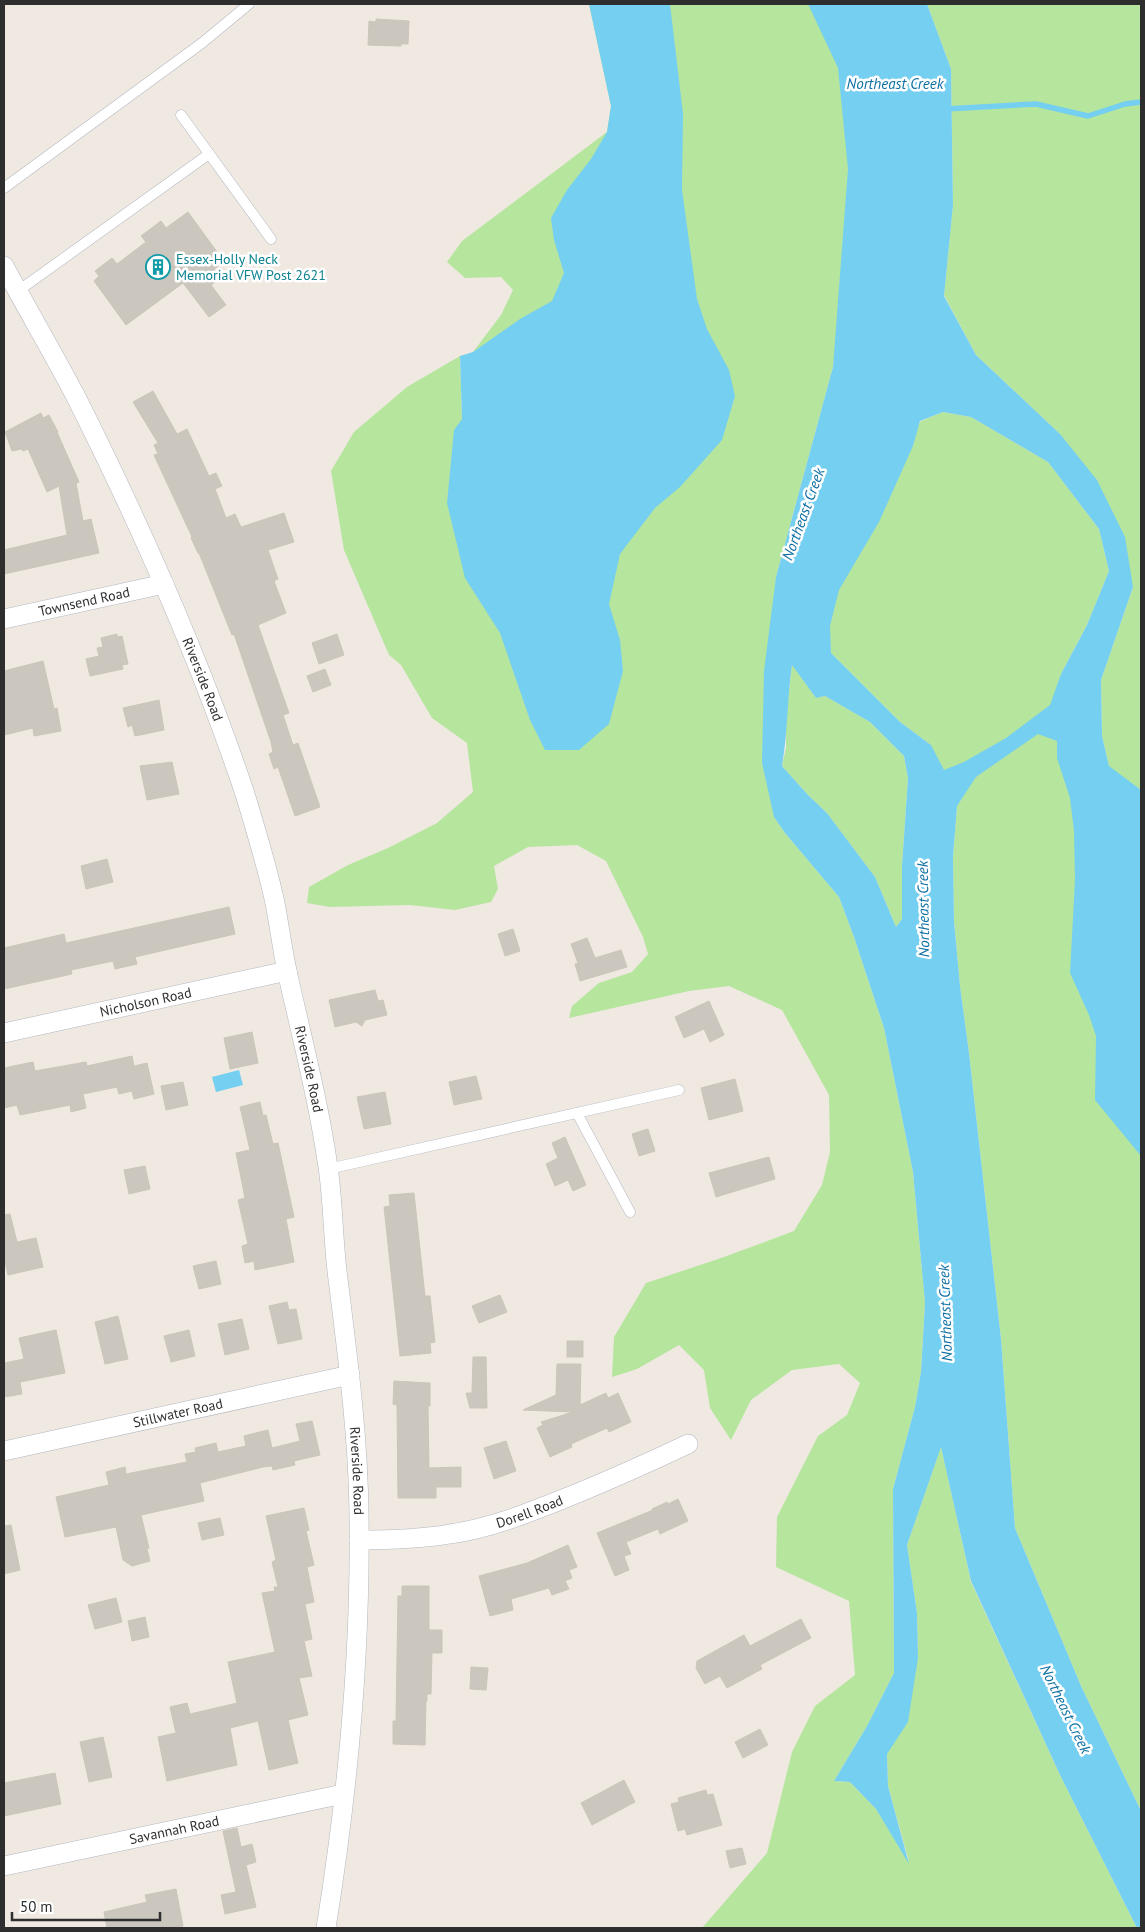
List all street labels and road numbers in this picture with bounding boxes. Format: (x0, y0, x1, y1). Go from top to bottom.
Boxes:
street label: Townsend Road (37, 583, 131, 620)
street label: Riverside Road (178, 635, 227, 724)
street label: Nicholson Road (98, 983, 193, 1021)
street label: Riverside Road (291, 1024, 327, 1114)
street label: Stillwater Road (131, 1394, 224, 1431)
street label: Riverside Road (346, 1426, 368, 1515)
street label: Dorell Road (494, 1491, 566, 1532)
street label: Savannah Road (128, 1812, 221, 1848)

